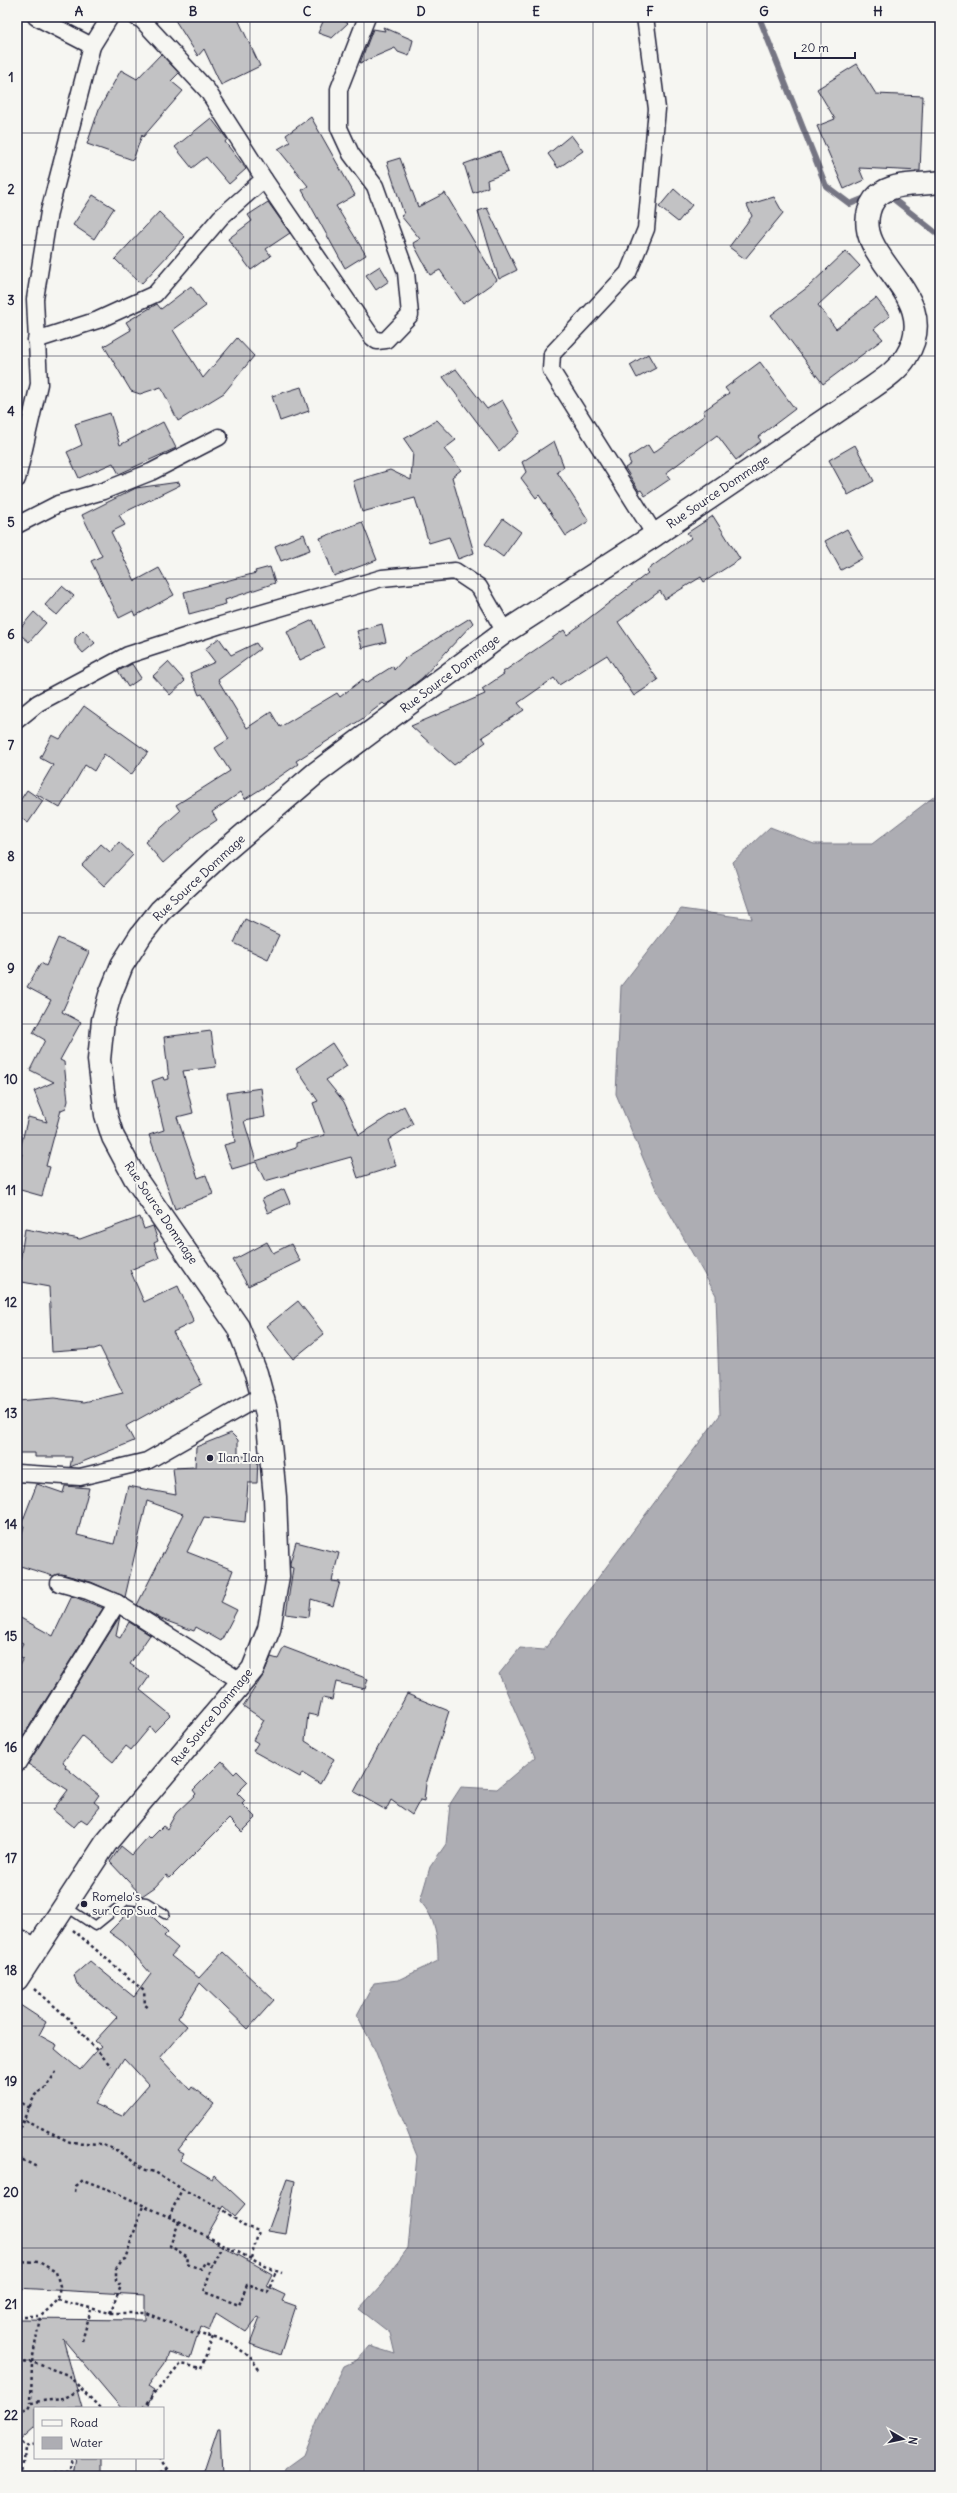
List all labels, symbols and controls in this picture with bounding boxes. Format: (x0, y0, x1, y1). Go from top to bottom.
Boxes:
text: A (75, 3, 84, 20)
text: B (189, 3, 198, 20)
text: C (303, 3, 312, 20)
text: D (416, 3, 426, 20)
text: E (532, 3, 540, 20)
text: F (646, 3, 654, 20)
text: G (759, 3, 769, 20)
text: H (873, 3, 883, 20)
scale bar (795, 34, 855, 60)
text: 20 m (801, 40, 829, 55)
text: 1 (8, 69, 14, 86)
text: 2 (7, 181, 15, 198)
text: 3 (7, 292, 15, 309)
text: 4 (7, 403, 15, 420)
street label: Rue Source Dommage (664, 452, 772, 532)
text: 5 (7, 514, 15, 531)
text: 6 (7, 626, 15, 643)
street label: Rue Source Dommage (397, 631, 502, 716)
text: 7 (8, 737, 15, 754)
street label: Rue Source Dommage (149, 831, 248, 924)
text: 8 (7, 848, 15, 865)
text: 9 (7, 960, 15, 977)
text: 10 (4, 1071, 18, 1088)
street label: Rue Source Dommage (121, 1159, 201, 1267)
text: 11 (6, 1182, 16, 1199)
text: 12 (5, 1294, 17, 1311)
text: 13 (5, 1405, 17, 1422)
place label: Ilan Ilan (218, 1450, 264, 1465)
marker: Ilan Ilan (205, 1453, 215, 1463)
text: 14 (5, 1516, 18, 1533)
text: 15 (5, 1628, 18, 1645)
street label: Rue Source Dommage (168, 1665, 255, 1768)
text: 16 (5, 1739, 18, 1756)
text: 17 (5, 1850, 17, 1867)
place label: Romelo's sur Cap Sud (92, 1889, 157, 1918)
marker: Romelo's sur Cap Sud (79, 1899, 89, 1909)
text: 18 (5, 1962, 17, 1979)
text: 19 (5, 2073, 17, 2090)
text: 20 (3, 2184, 19, 2201)
text: 21 (5, 2296, 17, 2313)
text: 22 (4, 2407, 18, 2424)
legend (34, 2407, 164, 2459)
text: Road (70, 2415, 98, 2430)
north arrow (883, 2419, 923, 2459)
text: Water (70, 2435, 103, 2450)
text: N (905, 2436, 920, 2445)

